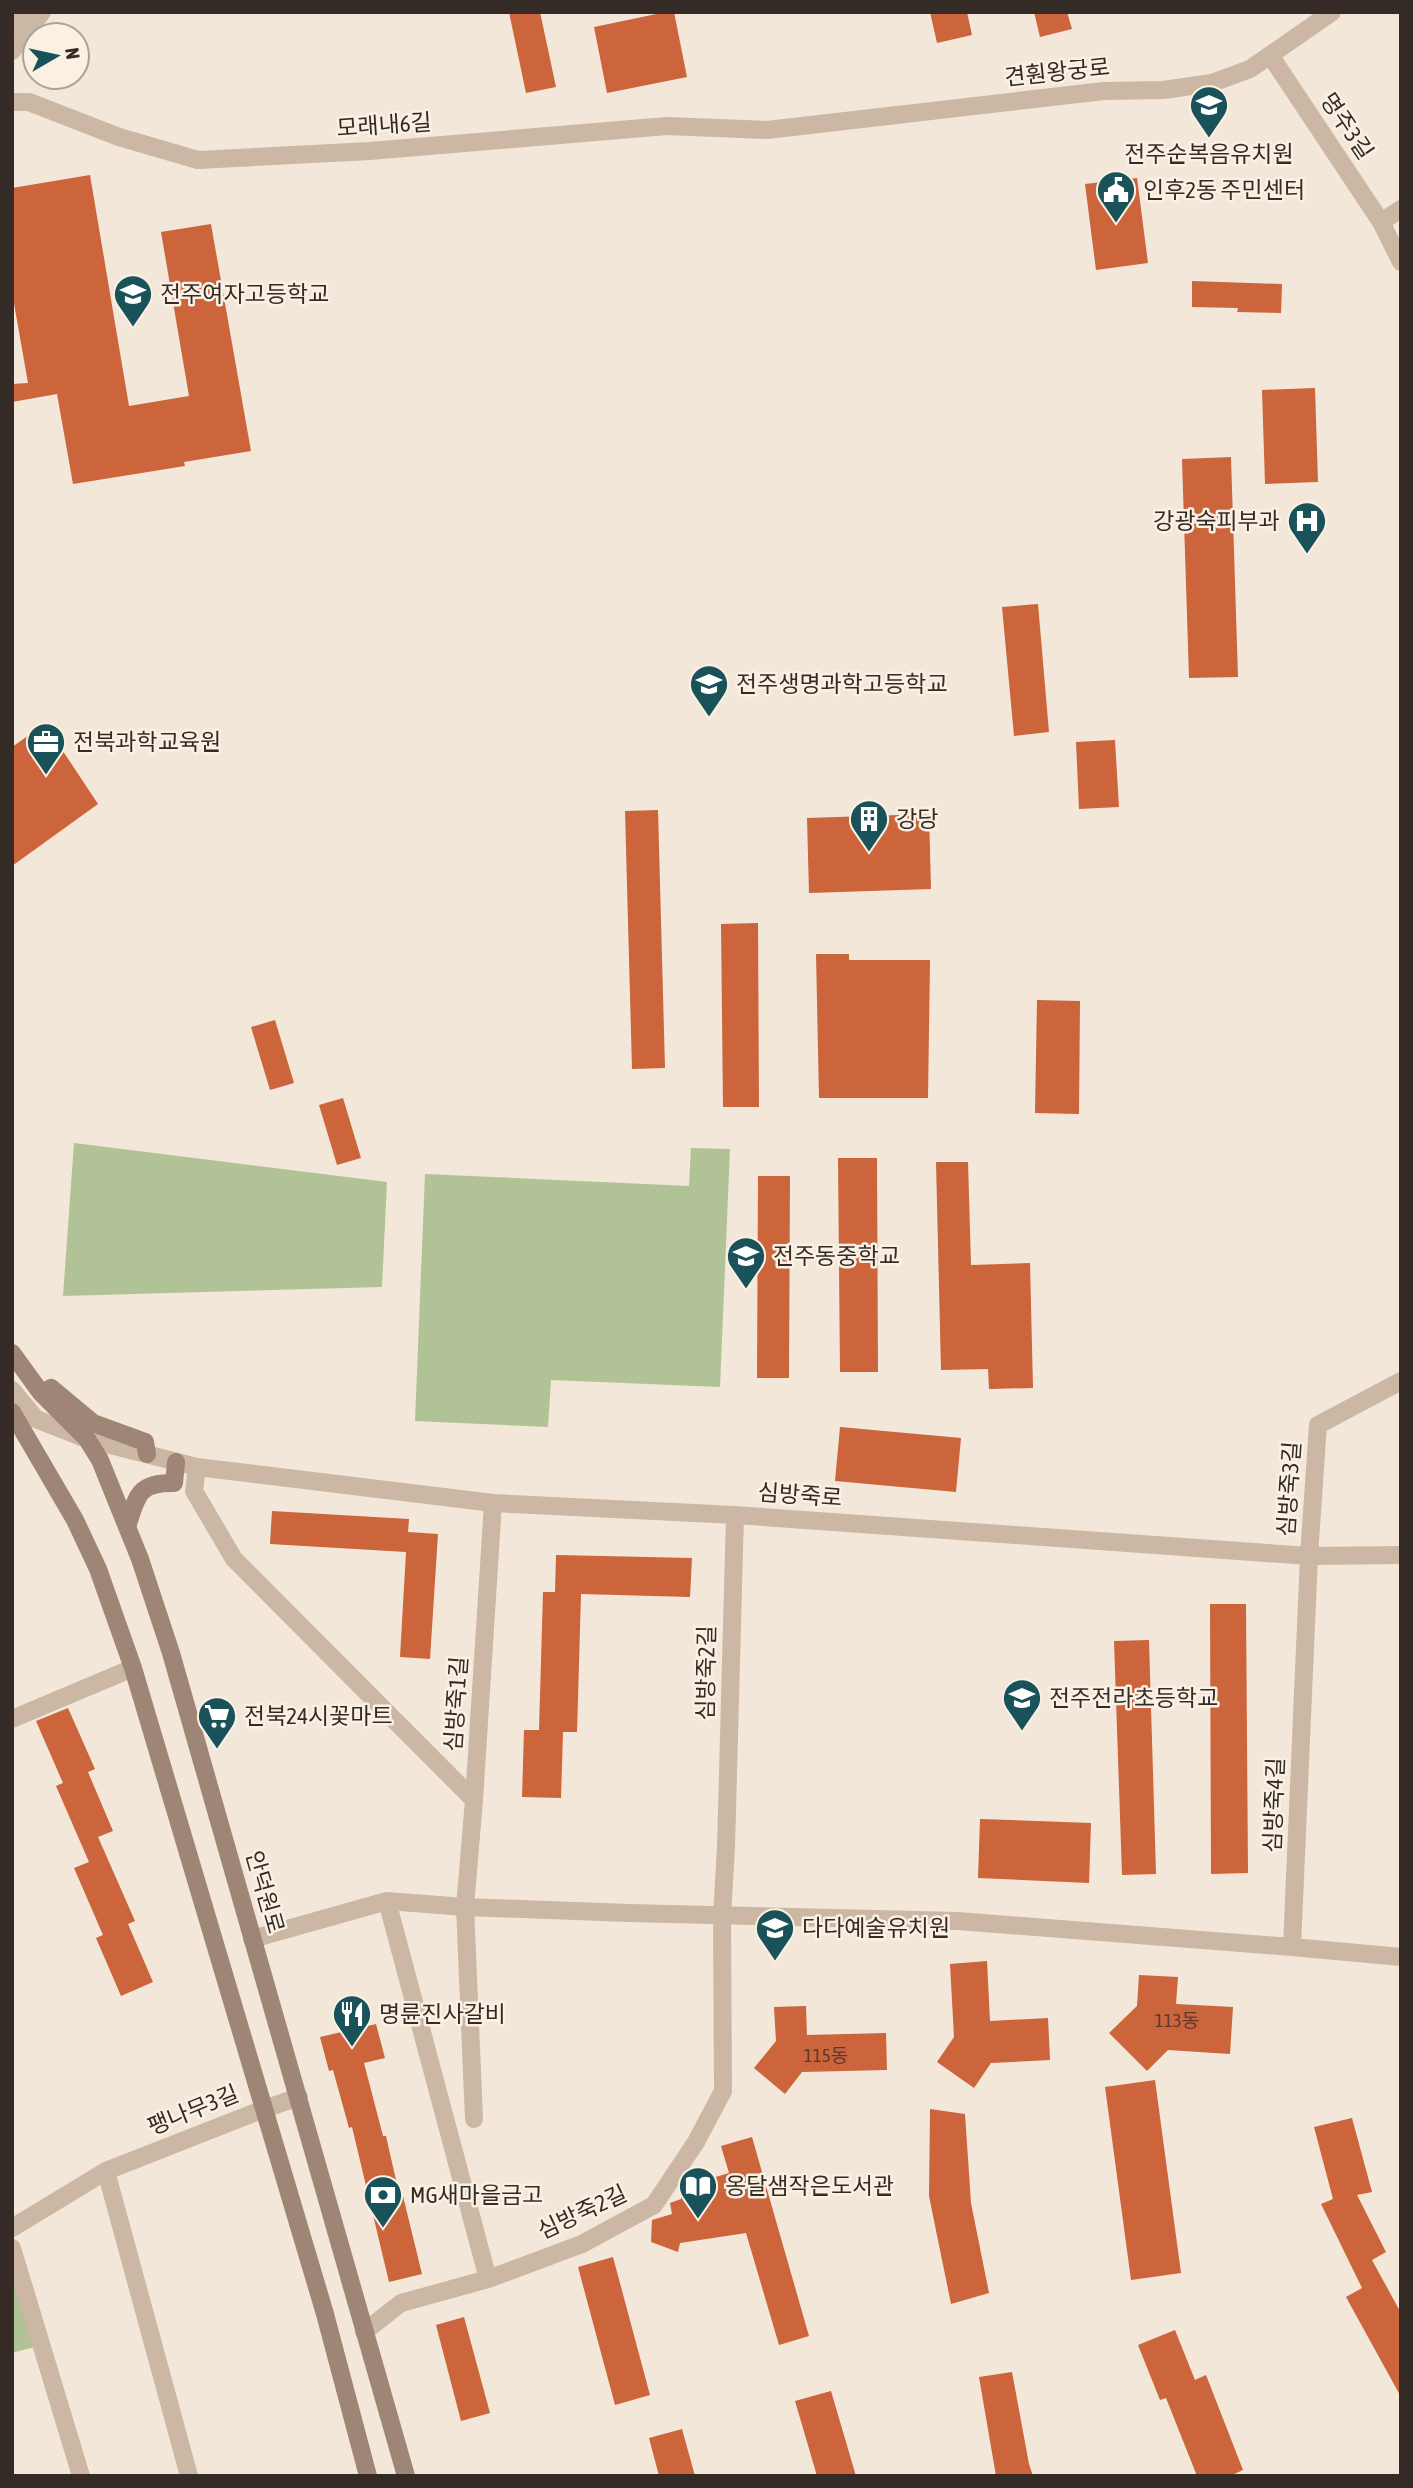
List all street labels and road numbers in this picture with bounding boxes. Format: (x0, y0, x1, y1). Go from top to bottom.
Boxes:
street label: 견훤왕궁로 (1003, 54, 1111, 90)
street label: 명주3길 (1315, 88, 1379, 164)
street label: 모래내6길 (335, 109, 433, 141)
street label: 심방죽3길 (1273, 1440, 1305, 1538)
street label: 심방죽로 (757, 1479, 843, 1511)
street label: 심방죽2길 (692, 1625, 720, 1721)
street label: 심방죽1길 (440, 1655, 472, 1753)
street label: 심방죽4길 (1259, 1757, 1289, 1853)
street label: 안덕원로 (241, 1848, 289, 1936)
street label: 팽나무3길 (144, 2080, 242, 2140)
street label: 심방죽2길 (533, 2180, 631, 2244)

